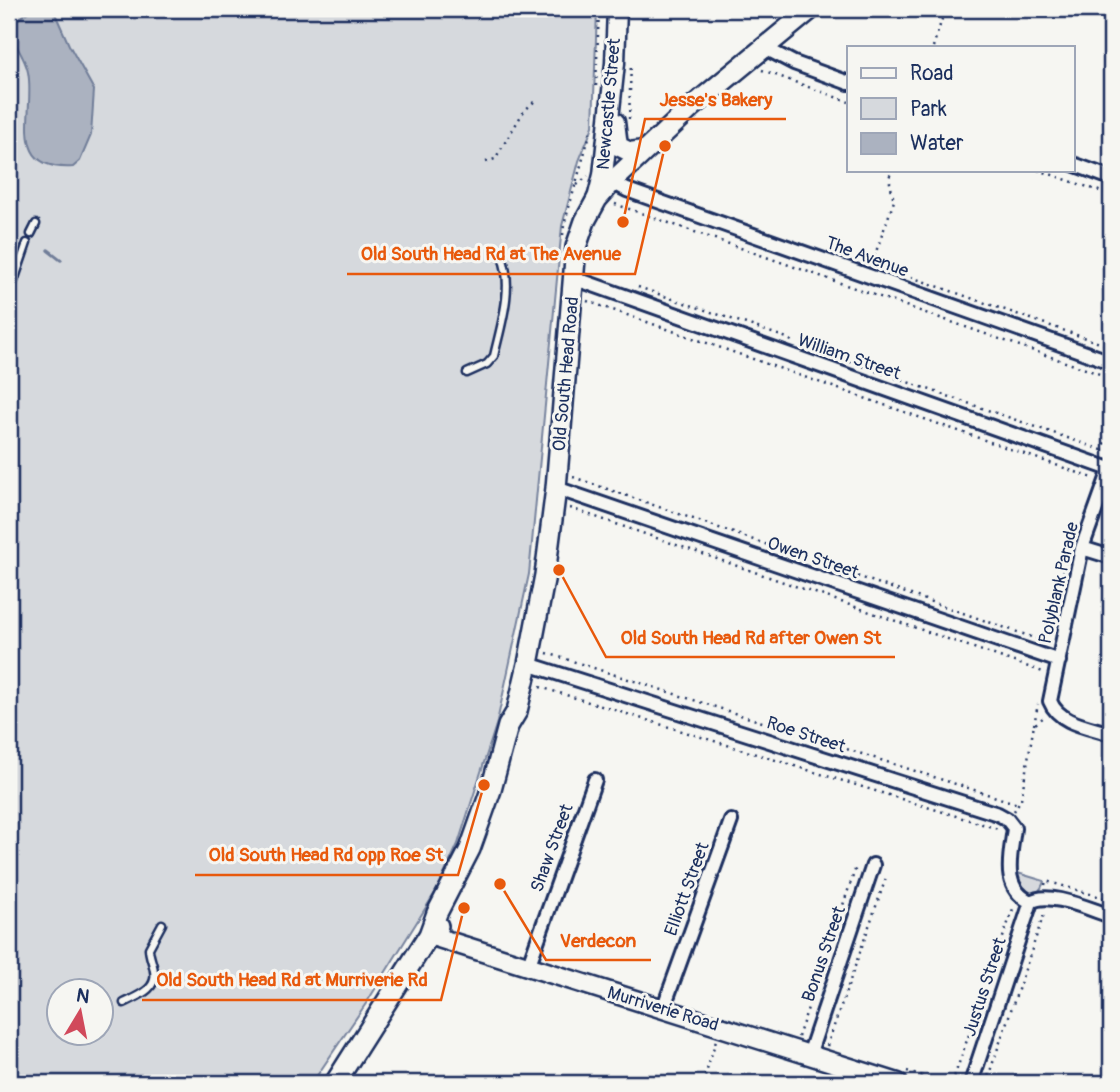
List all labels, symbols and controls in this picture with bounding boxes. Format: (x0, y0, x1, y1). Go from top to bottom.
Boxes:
street label: Newcastle Street (592, 37, 626, 171)
legend (847, 46, 1074, 172)
text: Road (910, 60, 954, 87)
callout: Jesse's Bakery (645, 79, 786, 119)
text: Jesse's Bakery (660, 88, 773, 112)
text: Park (910, 96, 947, 123)
text: Water (910, 130, 964, 157)
street label: The Avenue (822, 231, 912, 283)
callout: Old South Head Rd at The Avenue (347, 234, 635, 274)
text: Old South Head Rd at The Avenue (361, 242, 622, 266)
street label: Old South Head Road (548, 296, 584, 452)
street label: William Street (794, 329, 904, 386)
street label: Polyblank Parade (1034, 520, 1084, 646)
street label: Owen Street (764, 532, 862, 585)
callout: Old South Head Rd after Owen St (606, 617, 895, 657)
text: Old South Head Rd after Owen St (621, 626, 883, 650)
street label: Roe Street (764, 711, 849, 759)
street label: Shaw Street (525, 800, 579, 895)
callout: Old South Head Rd opp Roe St (195, 835, 458, 875)
street label: Elliott Street (659, 838, 715, 939)
text: Old South Head Rd opp Roe St (209, 843, 445, 867)
street label: Bonus Street (797, 902, 851, 1005)
callout: Verdecon (546, 920, 651, 960)
text: Verdecon (560, 929, 636, 953)
street label: Justus Street (958, 934, 1012, 1039)
callout: Old South Head Rd at Murriverie Rd (142, 960, 441, 1000)
text: Old South Head Rd at Murriverie Rd (156, 968, 428, 992)
north arrow (46, 976, 116, 1046)
street label: Murriverie Road (605, 981, 721, 1037)
text: N (74, 983, 91, 1009)

